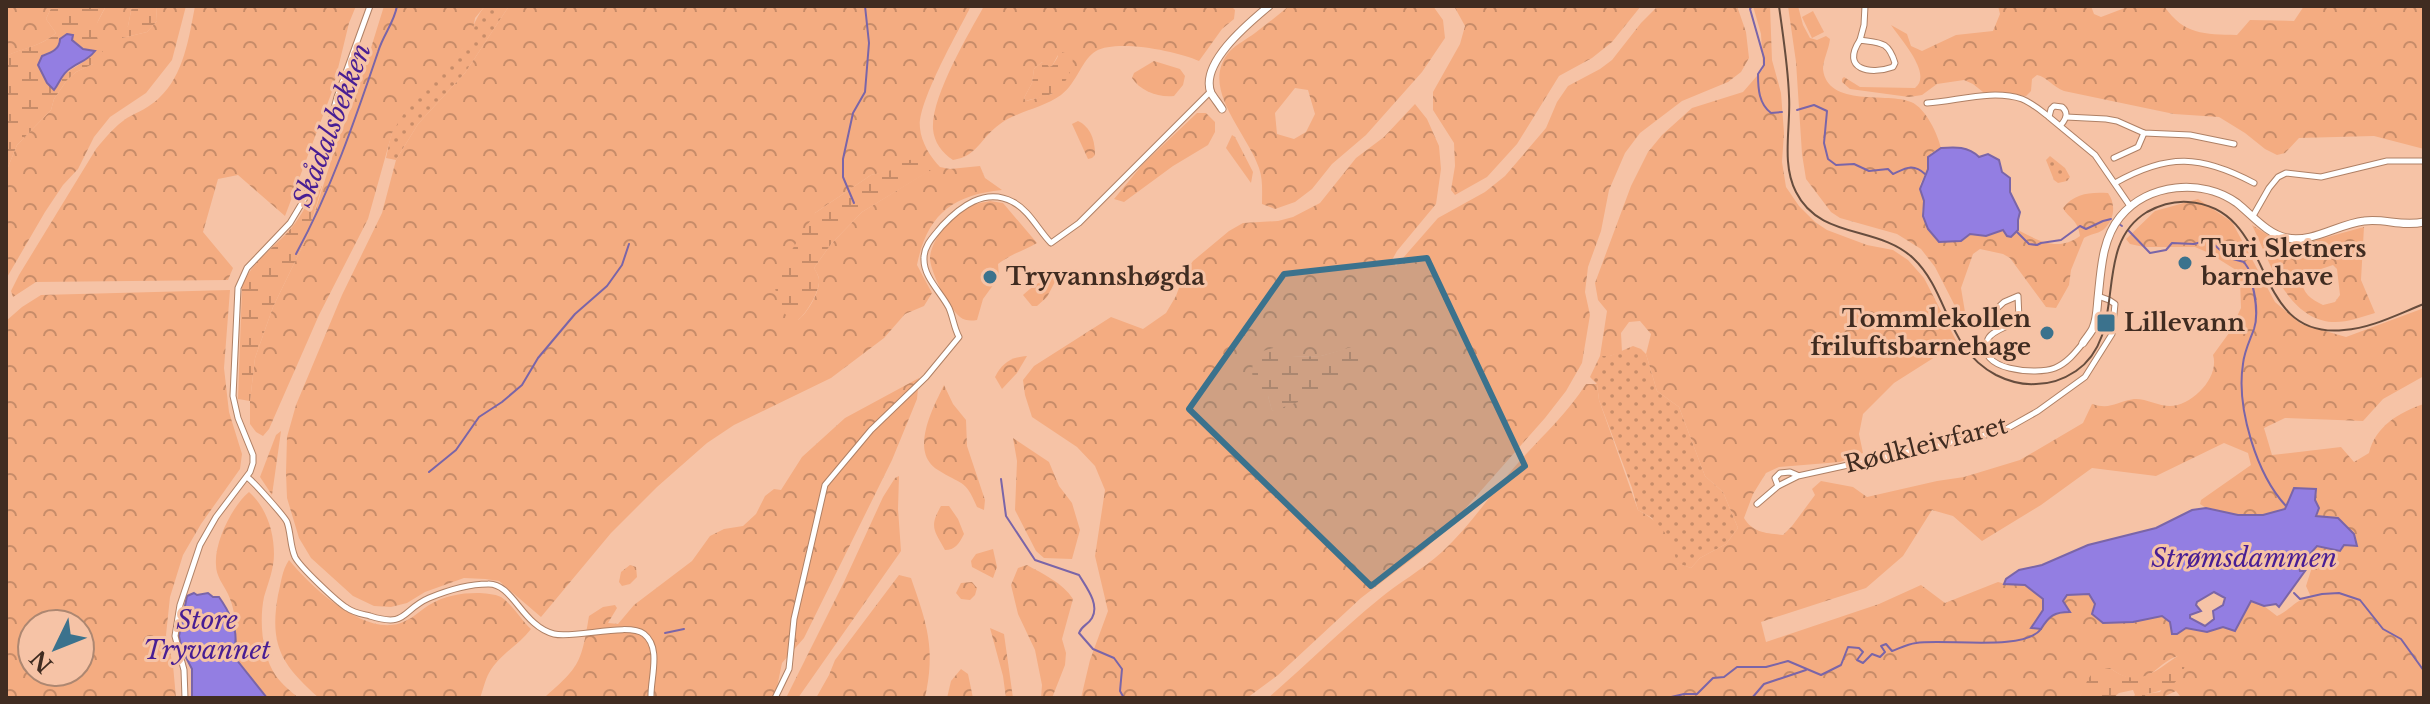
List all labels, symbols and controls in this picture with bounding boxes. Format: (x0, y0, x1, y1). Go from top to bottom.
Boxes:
water label: Skådalsbekken (286, 39, 378, 211)
place label: Turi Sletners barnehave (2200, 234, 2366, 291)
marker: Turi Sletners barnehave (2176, 254, 2194, 272)
place label: Tryvannshøgda (1006, 262, 1205, 291)
marker: Tryvannshøgda (981, 268, 999, 286)
place label: Tommlekollen friluftsbarnehage (1810, 304, 2032, 361)
place label: Lillevann (2124, 308, 2245, 337)
marker: Lillevann (2095, 312, 2117, 334)
marker: Tommlekollen friluftsbarnehage (2038, 324, 2056, 342)
street label: Rødkleivfaret (1841, 410, 2010, 479)
water label: Strømsdammen (2151, 542, 2337, 574)
water label: Store Tryvannet (143, 604, 271, 666)
north arrow (16, 608, 96, 688)
text: N (25, 644, 59, 678)

